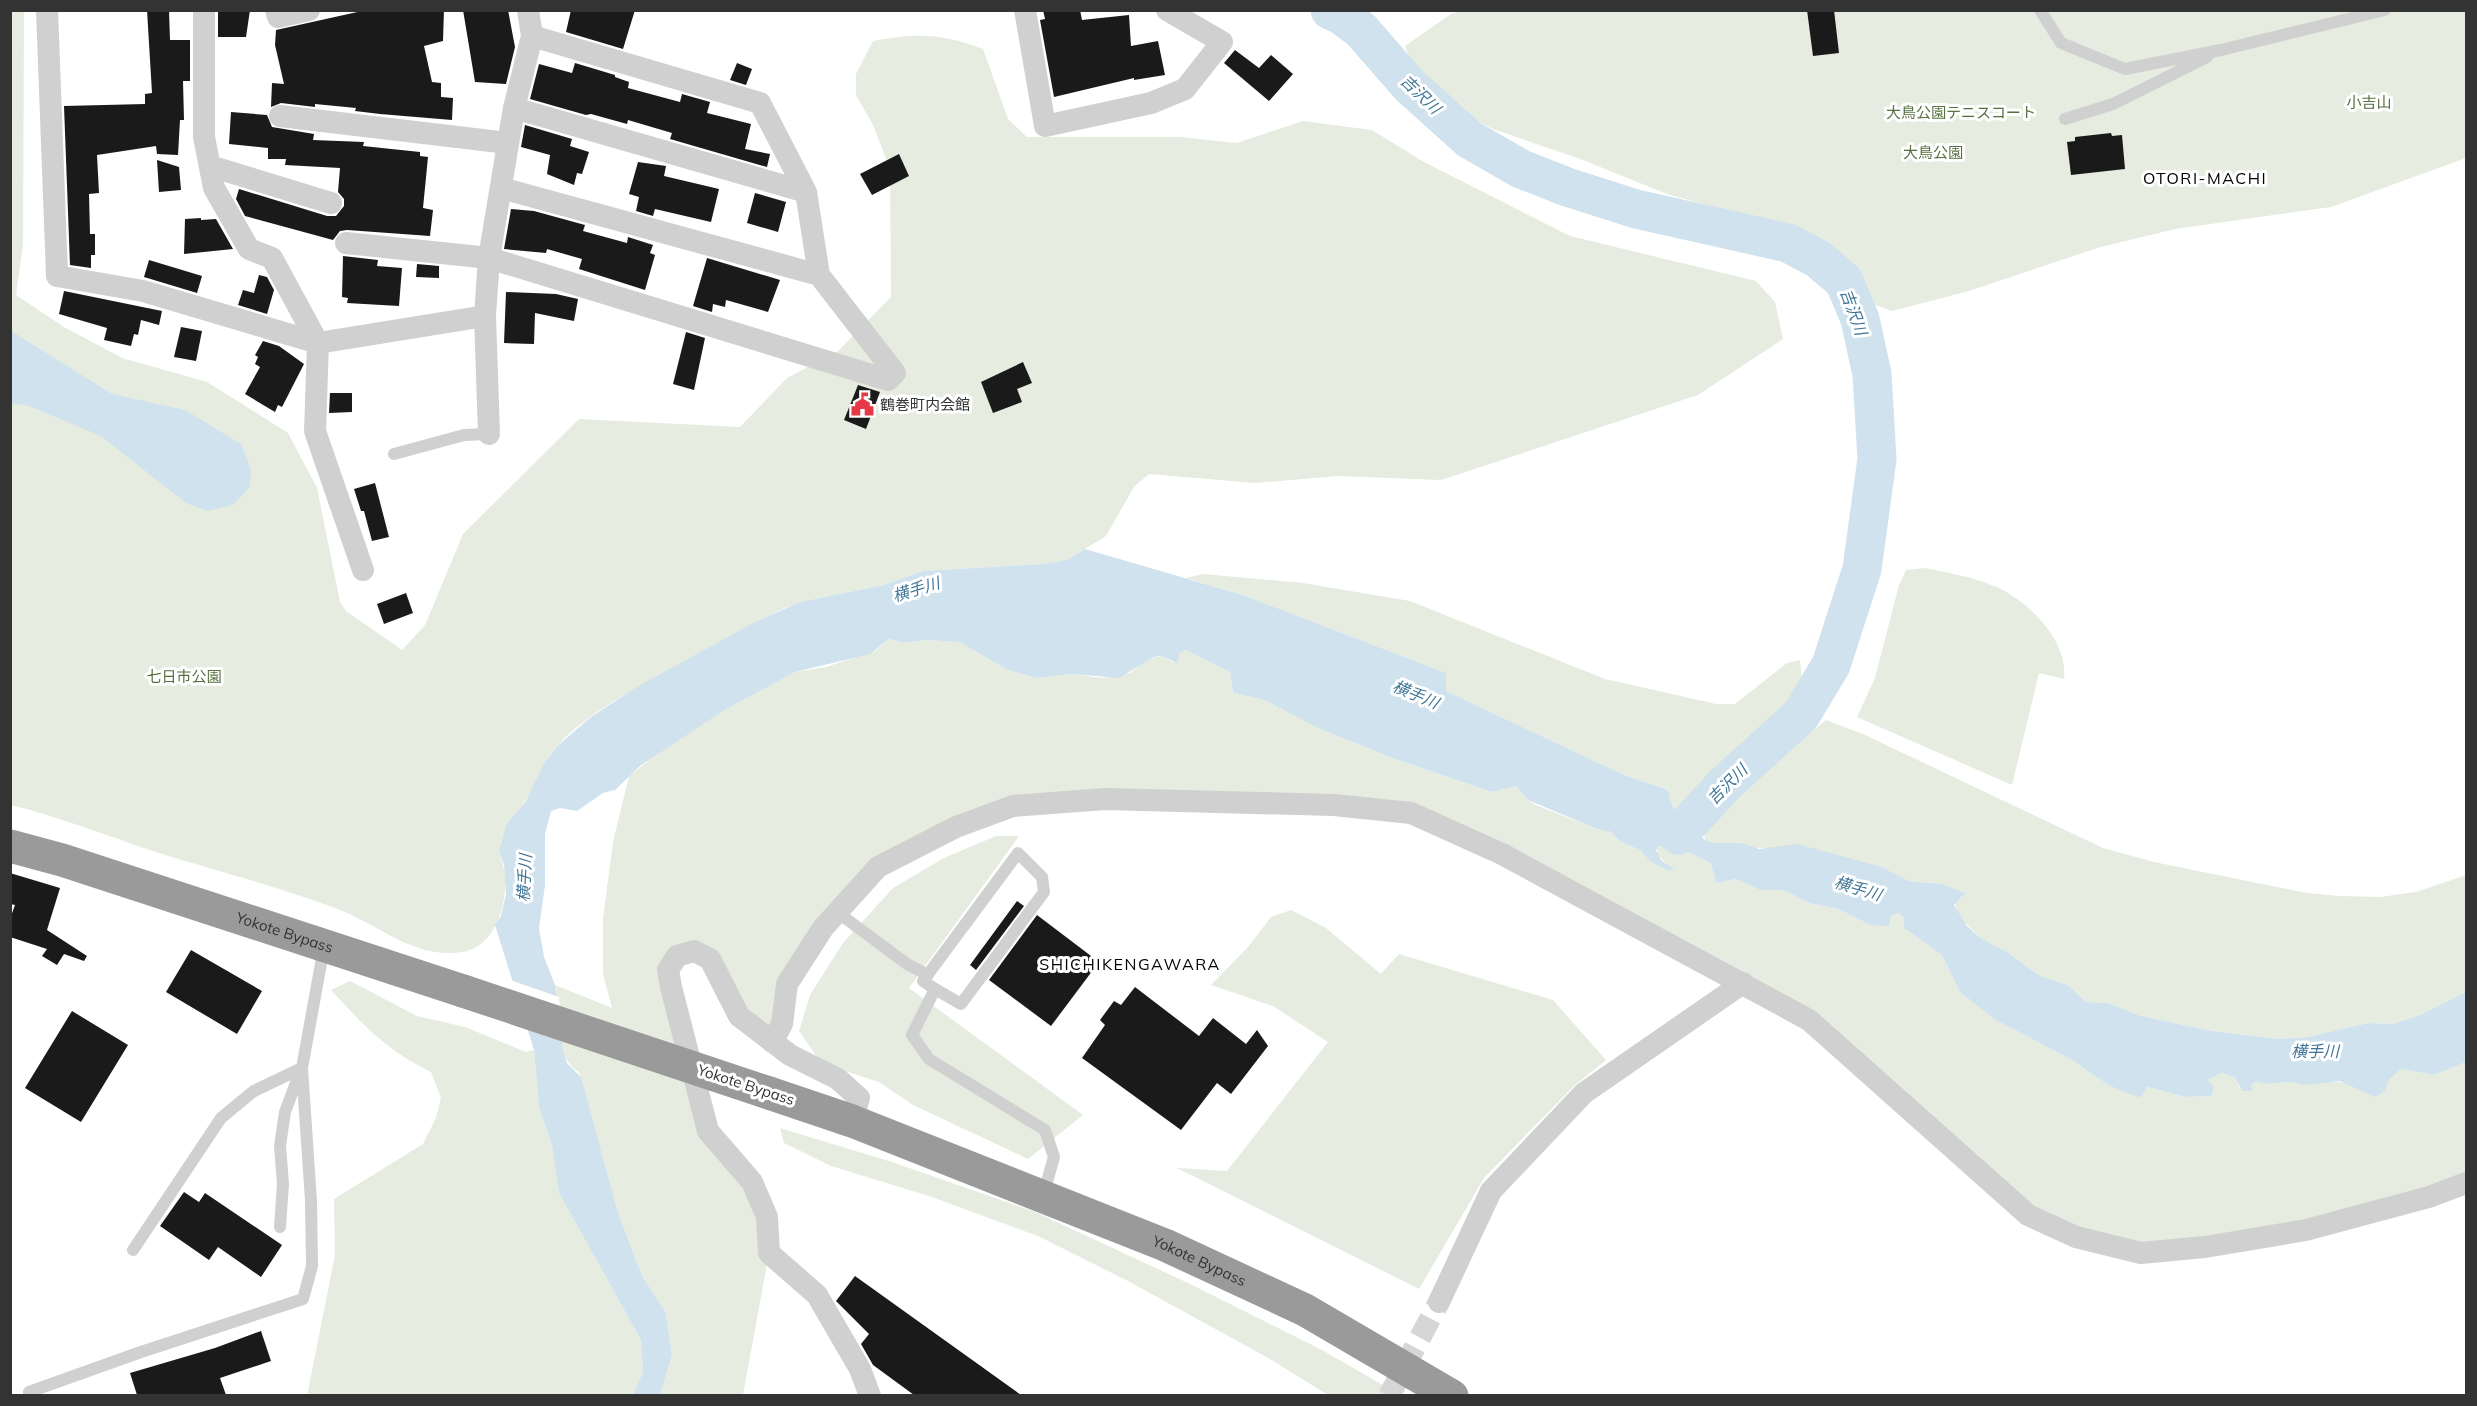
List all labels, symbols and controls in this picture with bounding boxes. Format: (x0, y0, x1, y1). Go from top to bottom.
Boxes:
water label: 吉沢川 (1397, 70, 1447, 119)
park label: 小吉山 (2346, 93, 2392, 112)
park label: 大鳥公園テニスコート (1886, 103, 2036, 122)
park label: 大鳥公園 (1903, 143, 1963, 162)
district label: OTORI-MACHI (2143, 168, 2267, 188)
water label: 吉沢川 (1836, 286, 1872, 340)
public building icon: 鶴巻町内会館 (849, 392, 875, 418)
place label: 鶴巻町内会館 (880, 395, 970, 414)
water label: 横手川 (890, 572, 944, 606)
park label: 七日市公園 (146, 667, 222, 686)
water label: 横手川 (1390, 675, 1444, 713)
water label: 吉沢川 (1703, 759, 1752, 808)
water label: 横手川 (513, 852, 535, 902)
water label: 横手川 (1832, 871, 1886, 905)
street label: Yokote Bypass (233, 907, 336, 957)
district label: SHICHIKENGAWARA (1039, 954, 1221, 974)
water label: 横手川 (2291, 1041, 2341, 1061)
street label: Yokote Bypass (694, 1060, 797, 1109)
street label: Yokote Bypass (1149, 1231, 1249, 1290)

